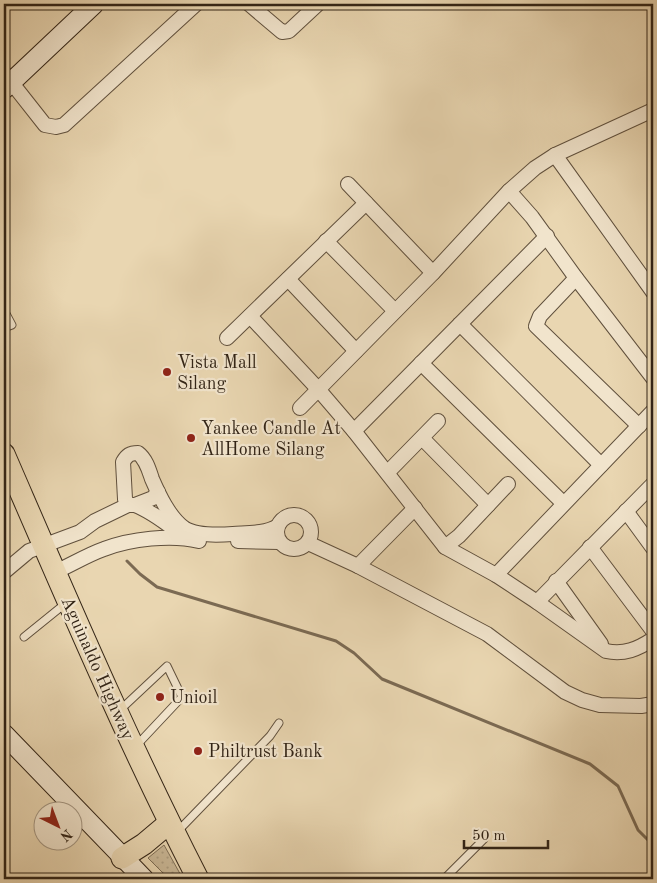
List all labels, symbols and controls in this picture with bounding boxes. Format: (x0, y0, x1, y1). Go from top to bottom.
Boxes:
place label: Vista Mall Silang (177, 354, 257, 393)
marker: Vista Mall Silang (161, 366, 173, 378)
place label: Yankee Candle At AllHome Silang (201, 420, 341, 459)
marker: Yankee Candle At AllHome Silang (185, 432, 197, 444)
street label: Aguinaldo Highway (57, 594, 137, 743)
place label: Unioil (170, 689, 217, 707)
marker: Unioil (154, 691, 166, 703)
place label: Philtrust Bank (208, 743, 323, 761)
marker: Philtrust Bank (192, 745, 204, 757)
north arrow (32, 800, 82, 850)
scale bar (464, 818, 548, 850)
text: N (57, 826, 75, 844)
text: 50 m (472, 829, 506, 844)

